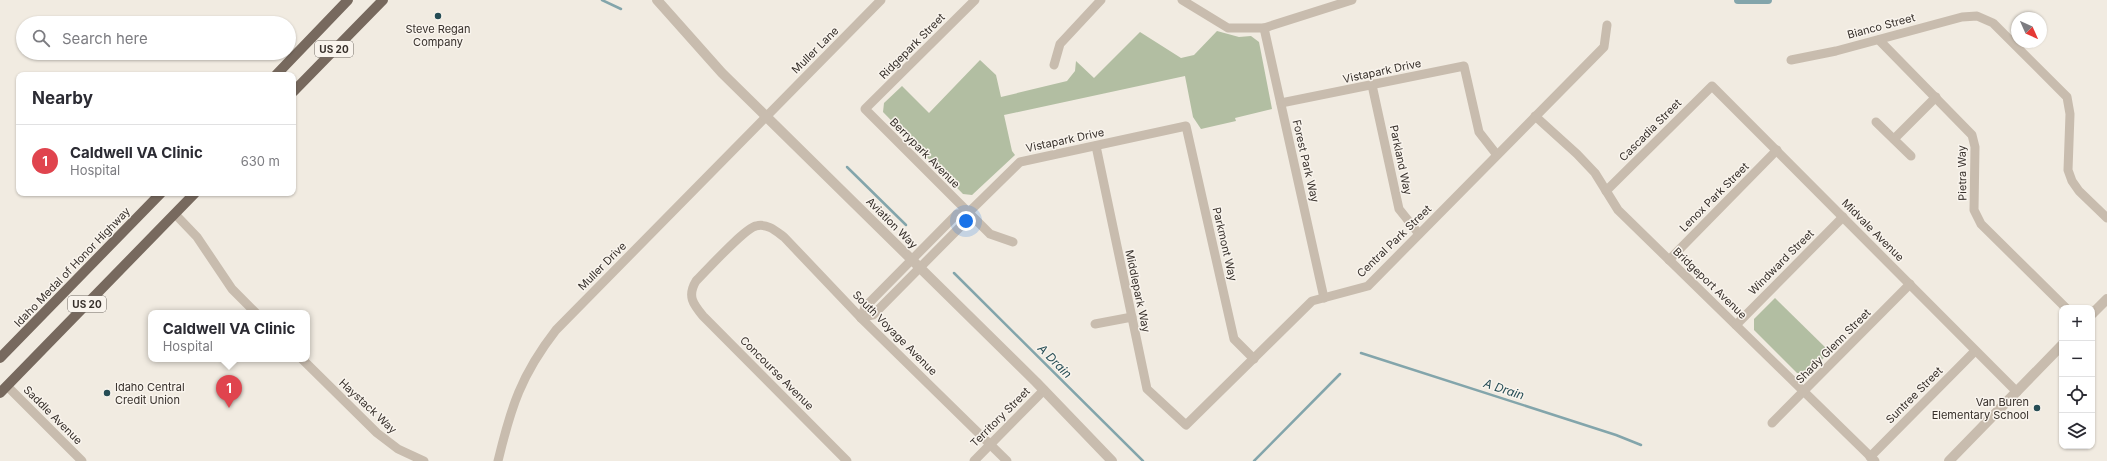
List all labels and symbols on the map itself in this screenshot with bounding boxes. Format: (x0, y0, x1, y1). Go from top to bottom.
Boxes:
street label: Ridgepark Street (876, 10, 948, 82)
street label: Bianco Street (1846, 10, 1917, 42)
marker: Steve Regan Company (433, 11, 443, 21)
north arrow (2011, 12, 2047, 48)
place label: Steve Regan Company (406, 22, 470, 49)
street label: Muller Lane (789, 24, 841, 76)
road number: US 20 (315, 41, 353, 57)
street label: Vistapark Drive (1342, 56, 1422, 86)
street label: Cascadia Street (1616, 96, 1684, 164)
street label: Berrypark Avenue (887, 115, 963, 191)
street label: Forest Park Way (1290, 118, 1322, 204)
street label: Parkland Way (1387, 124, 1415, 196)
street label: Vistapark Drive (1025, 125, 1105, 155)
street label: Pietra Way (1955, 145, 1969, 201)
street label: Lenox Park Street (1676, 159, 1752, 235)
street label: Aviation Way (863, 194, 921, 252)
street label: Midvale Avenue (1839, 196, 1907, 264)
street label: Central Park Street (1354, 202, 1435, 280)
street label: Idaho Medal of Honor Highway (11, 204, 133, 330)
street label: Parkmont Way (1210, 206, 1240, 282)
your location (956, 211, 976, 231)
street label: Windward Street (1745, 226, 1817, 298)
street label: Muller Drive (575, 239, 629, 293)
street label: Bridgeport Avenue (1670, 244, 1750, 322)
street label: Middlepark Way (1122, 248, 1154, 334)
street label: South Voyage Avenue (850, 288, 940, 378)
road number: US 20 (68, 296, 106, 312)
street label: Shady Glenn Street (1793, 305, 1874, 386)
street label: Concourse Avenue (737, 333, 817, 413)
water label: A Drain (1034, 340, 1075, 381)
street label: Suntree Street (1883, 363, 1946, 426)
pin: 1 (216, 375, 242, 408)
water label: A Drain (1481, 375, 1526, 403)
street label: Haystack Way (336, 376, 400, 436)
place label: Idaho Central Credit Union (115, 380, 185, 407)
street label: Saddle Avenue (21, 383, 85, 447)
street label: Territory Street (967, 384, 1033, 450)
marker: Idaho Central Credit Union (102, 388, 112, 398)
place label: Van Buren Elementary School (1932, 395, 2029, 422)
marker: Van Buren Elementary School (2032, 403, 2042, 413)

